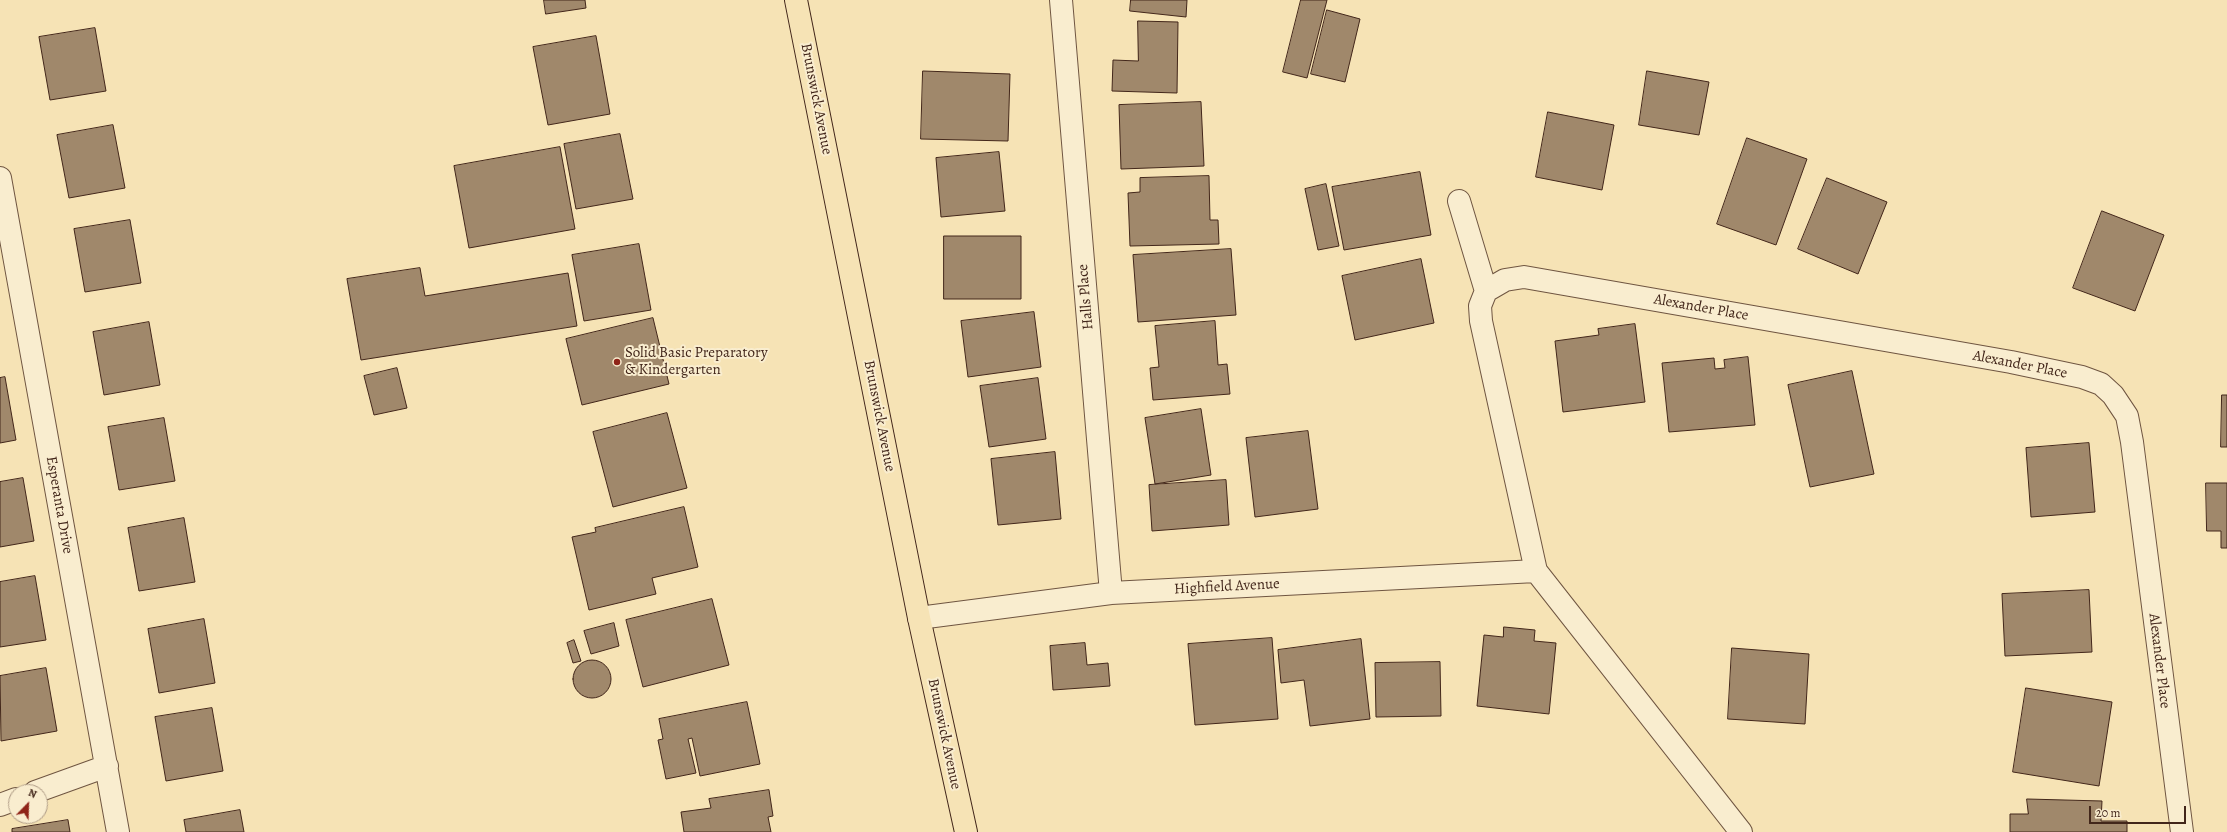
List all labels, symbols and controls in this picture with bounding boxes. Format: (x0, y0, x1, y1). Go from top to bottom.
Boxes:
street label: Brunswick Avenue (796, 42, 836, 156)
street label: Halls Place (1074, 263, 1098, 331)
street label: Alexander Place (1652, 291, 1750, 325)
place label: Solid Basic Preparatory & Kindergarten (625, 344, 768, 379)
street label: Alexander Place (1971, 347, 2069, 383)
marker: Solid Basic Preparatory & Kindergarten (612, 357, 622, 367)
street label: Brunswick Avenue (859, 359, 899, 473)
street label: Esperanta Drive (42, 455, 76, 555)
street label: Highfield Avenue (1174, 575, 1280, 599)
street label: Alexander Place (2144, 612, 2174, 710)
street label: Brunswick Avenue (923, 677, 965, 791)
north arrow (8, 784, 48, 824)
text: N (26, 785, 39, 802)
scale bar (2091, 798, 2188, 824)
text: 20 m (2096, 805, 2120, 821)

